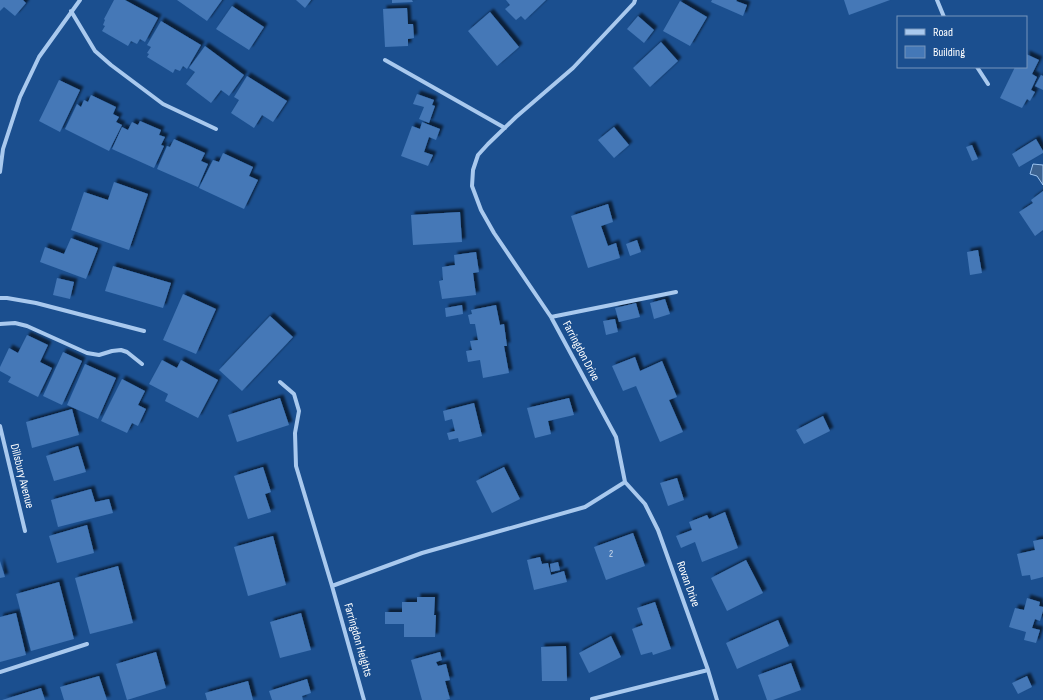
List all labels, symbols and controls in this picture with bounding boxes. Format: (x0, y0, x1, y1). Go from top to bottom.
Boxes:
legend (897, 16, 1027, 68)
text: Road (933, 25, 953, 40)
text: Building (933, 45, 965, 60)
street label: Farringdon Drive (559, 318, 603, 384)
street label: Dillsbury Avenue (7, 442, 37, 510)
house number: 2 (609, 548, 613, 560)
street label: Rovan Drive (673, 559, 703, 609)
street label: Farringdon Heights (340, 601, 376, 679)

